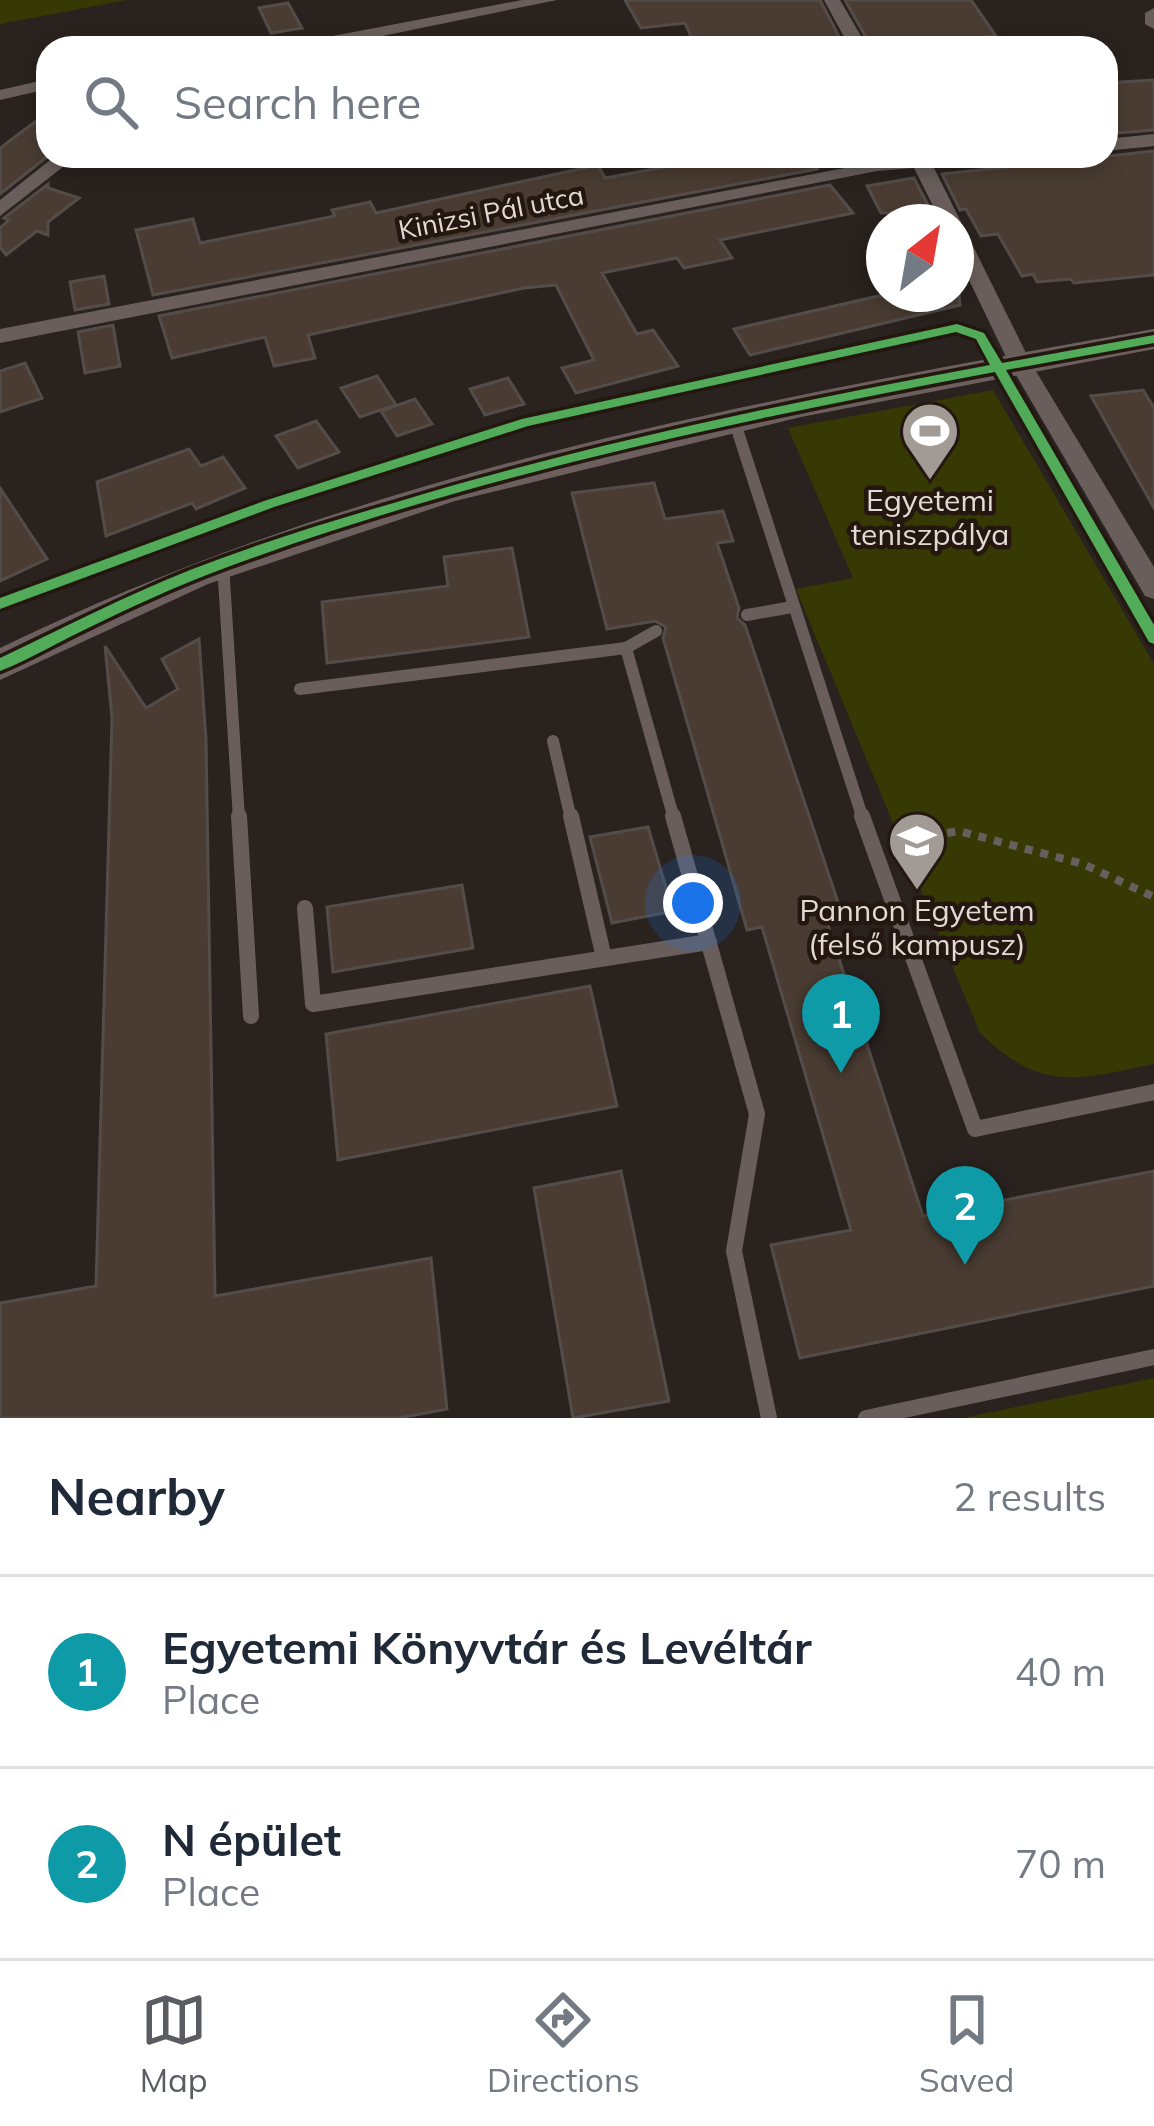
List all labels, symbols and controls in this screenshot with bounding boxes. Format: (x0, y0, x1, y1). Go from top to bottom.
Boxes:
search box (36, 36, 1118, 168)
icon: search (78, 69, 144, 135)
text: Search here (174, 74, 421, 130)
street label: Kinizsi Pál utca (395, 177, 586, 247)
north arrow (866, 204, 974, 312)
sports icon: Egyetemi teniszpálya (899, 400, 961, 482)
place label: Egyetemi teniszpálya (851, 481, 1009, 553)
school or university icon: Pannon Egyetem (felső kampusz) (886, 810, 948, 892)
your location (663, 873, 723, 933)
place label: Pannon Egyetem (felső kampusz) (799, 891, 1035, 963)
pin: 1 (802, 974, 880, 1073)
pin: 2 (926, 1166, 1004, 1265)
text: Nearby (48, 1464, 225, 1528)
text: 2 results (953, 1472, 1106, 1521)
text: Egyetemi Könyvtár és Levéltár (162, 1619, 812, 1675)
text: 1 (75, 1647, 99, 1696)
text: 40 m (1015, 1647, 1106, 1696)
text: Place (162, 1675, 260, 1724)
text: N épület (162, 1811, 341, 1867)
text: 2 (75, 1839, 99, 1888)
text: 70 m (1015, 1839, 1106, 1888)
text: Place (162, 1867, 260, 1916)
tab: Map (140, 1987, 208, 2100)
tab: Directions (487, 1987, 640, 2100)
tab: Saved (919, 1987, 1014, 2100)

